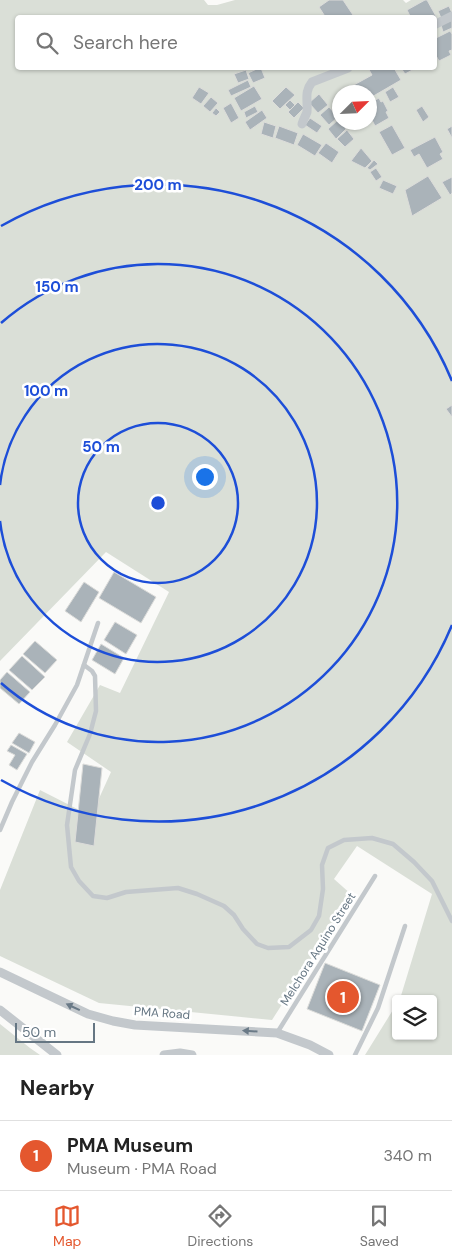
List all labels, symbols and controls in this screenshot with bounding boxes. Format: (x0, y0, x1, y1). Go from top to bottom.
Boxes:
search box (15, 15, 437, 70)
icon: search (33, 29, 61, 57)
text: Search here (73, 30, 178, 55)
north arrow (332, 85, 377, 130)
text: 200 m (134, 175, 182, 195)
text: 150 m (36, 277, 79, 297)
text: 100 m (24, 381, 68, 401)
text: 50 m (82, 437, 120, 457)
your location (192, 464, 218, 490)
centre of rings (149, 494, 167, 512)
street label: Melchora Aquino Street (277, 889, 360, 1009)
pin: 1 (327, 978, 359, 1016)
map controls (392, 995, 437, 1040)
button: layers (392, 995, 437, 1040)
one-way arrow (66, 1002, 80, 1010)
street label: PMA Road (133, 1003, 191, 1023)
scale bar (15, 1020, 95, 1043)
text: 50 m (22, 1023, 56, 1041)
one-way arrow (242, 1027, 258, 1035)
text: Nearby (20, 1074, 94, 1102)
text: PMA Museum (67, 1133, 193, 1158)
text: 1 (33, 1145, 39, 1166)
text: 340 m (383, 1145, 432, 1166)
text: Museum · PMA Road (67, 1158, 217, 1179)
tab: Map (53, 1202, 81, 1250)
tab: Directions (188, 1202, 253, 1250)
tab: Saved (360, 1202, 399, 1250)

